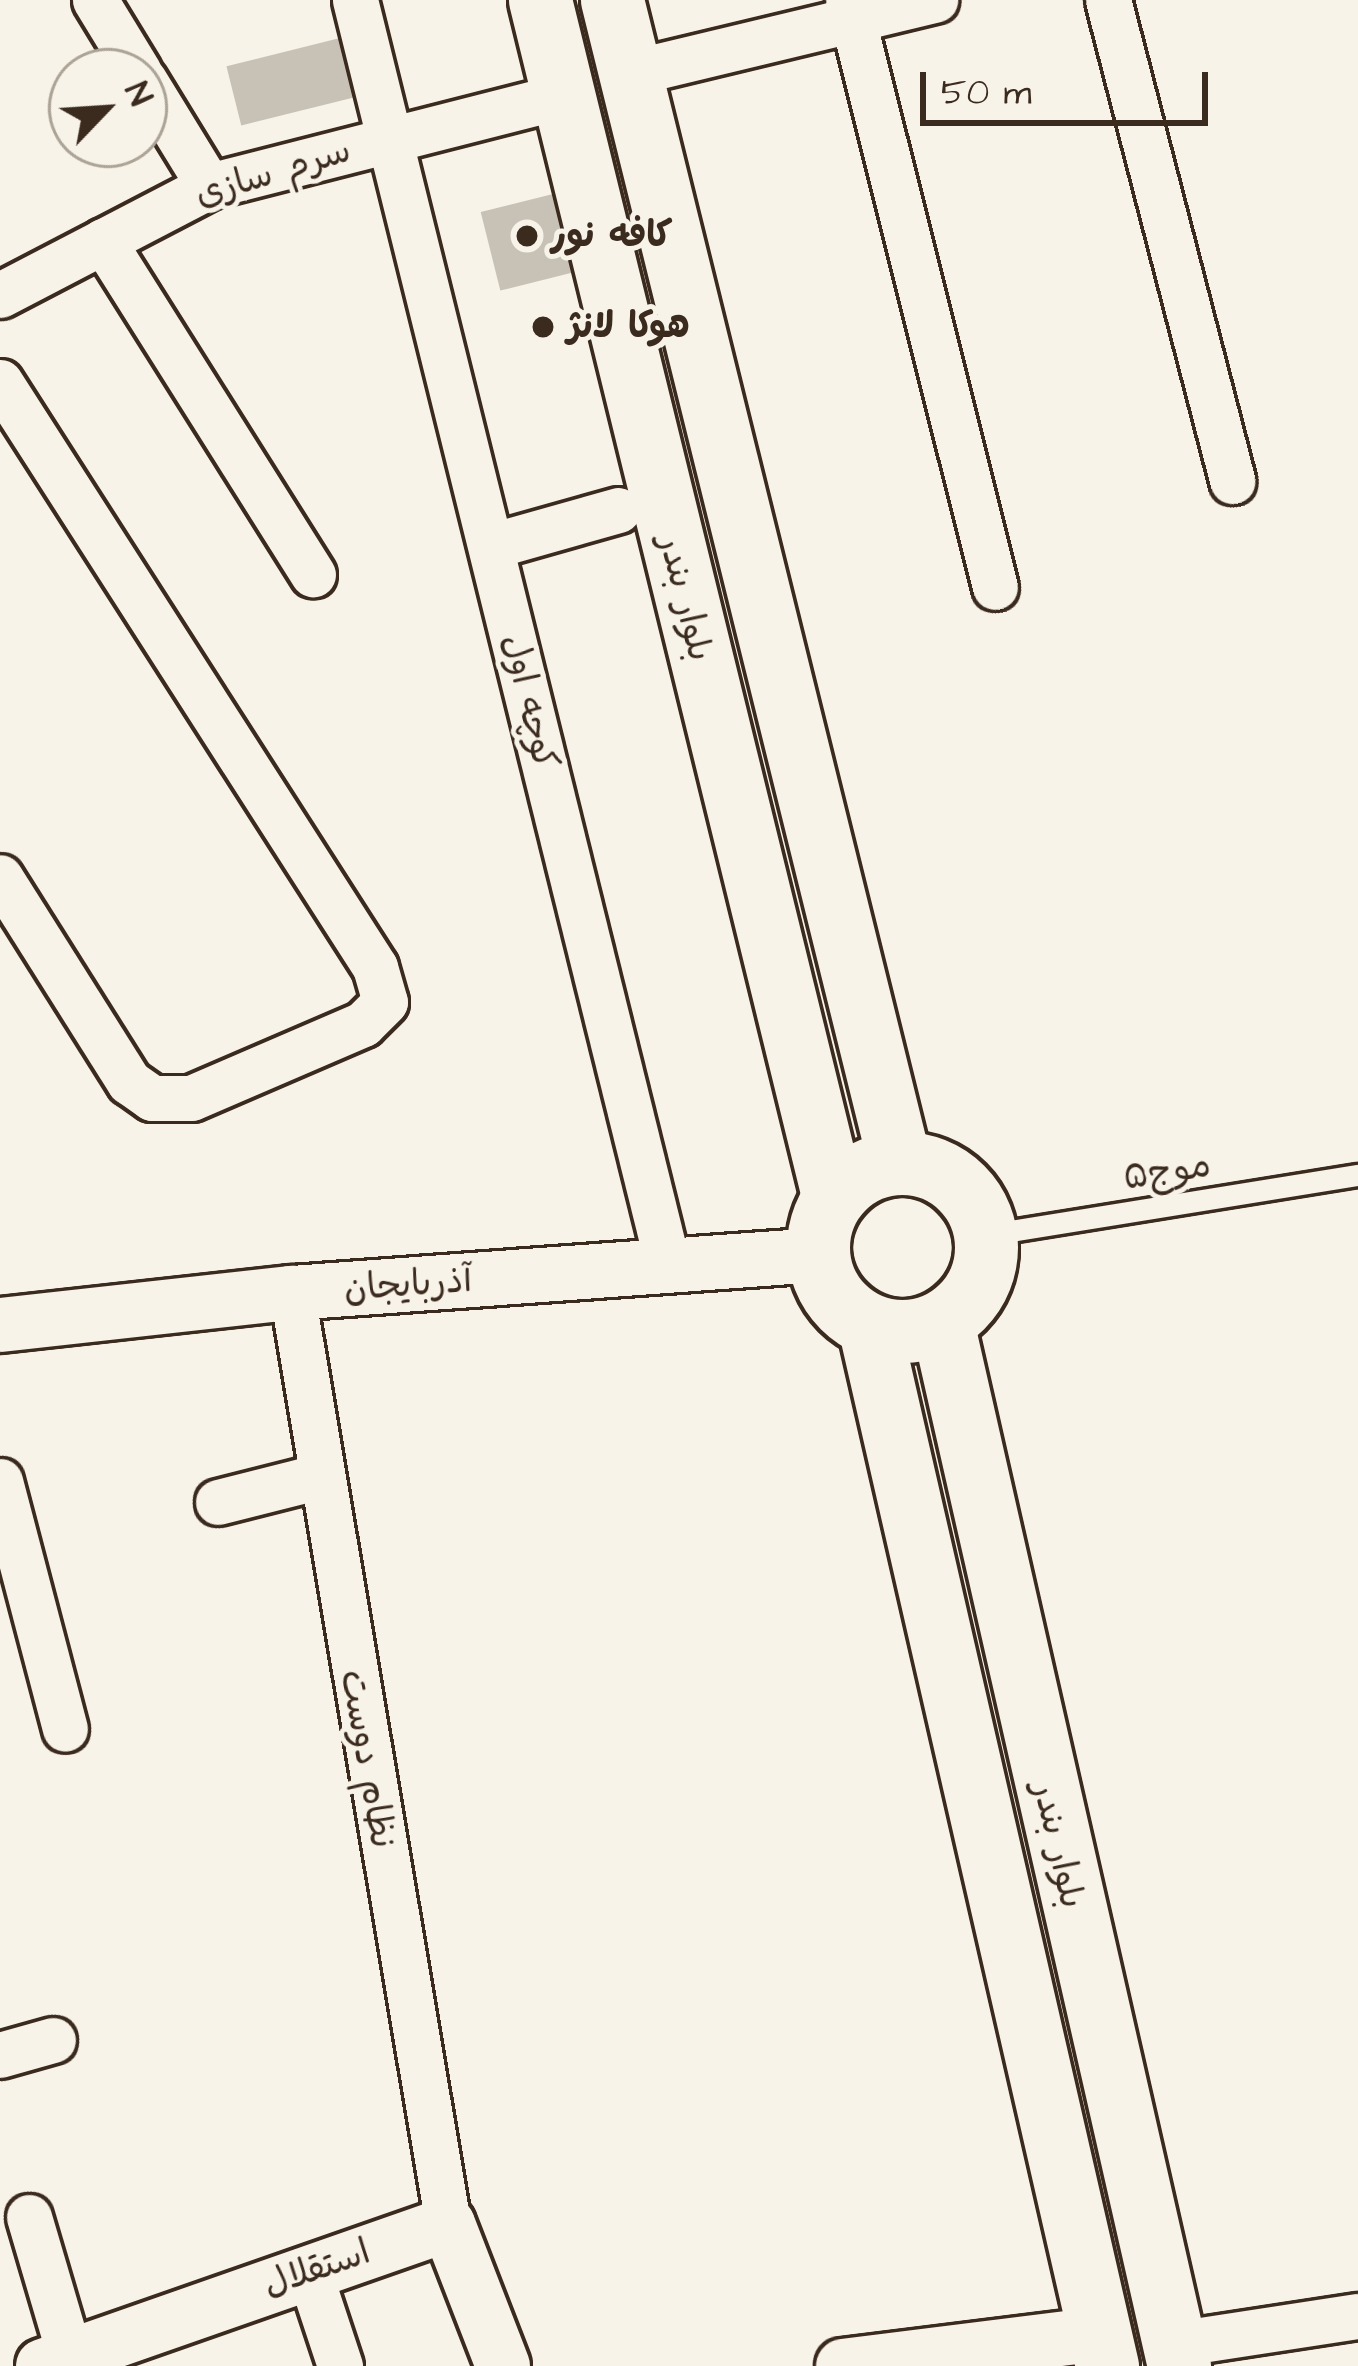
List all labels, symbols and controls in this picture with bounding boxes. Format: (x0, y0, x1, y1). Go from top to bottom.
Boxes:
north arrow (48, 48, 168, 168)
scale bar (926, 48, 1214, 122)
text: 50 m (941, 67, 1032, 118)
text: N (113, 75, 163, 113)
street label: سرم سازی (190, 129, 356, 217)
place label: کافه نور (551, 214, 672, 258)
marker: کافه نور (514, 223, 540, 249)
place label: هوكا لانژ (567, 305, 690, 349)
marker: هوكا لانژ (530, 314, 556, 340)
street label: بلوار بندر (648, 530, 722, 666)
street label: کوچه اول (491, 630, 567, 774)
street label: موج۵ (1120, 1144, 1214, 1200)
street label: آذربایجان (342, 1259, 474, 1311)
street label: نظام دوست (330, 1667, 404, 1851)
street label: بلوار بندر (1023, 1778, 1093, 1912)
street label: استقلال (258, 2231, 376, 2307)

